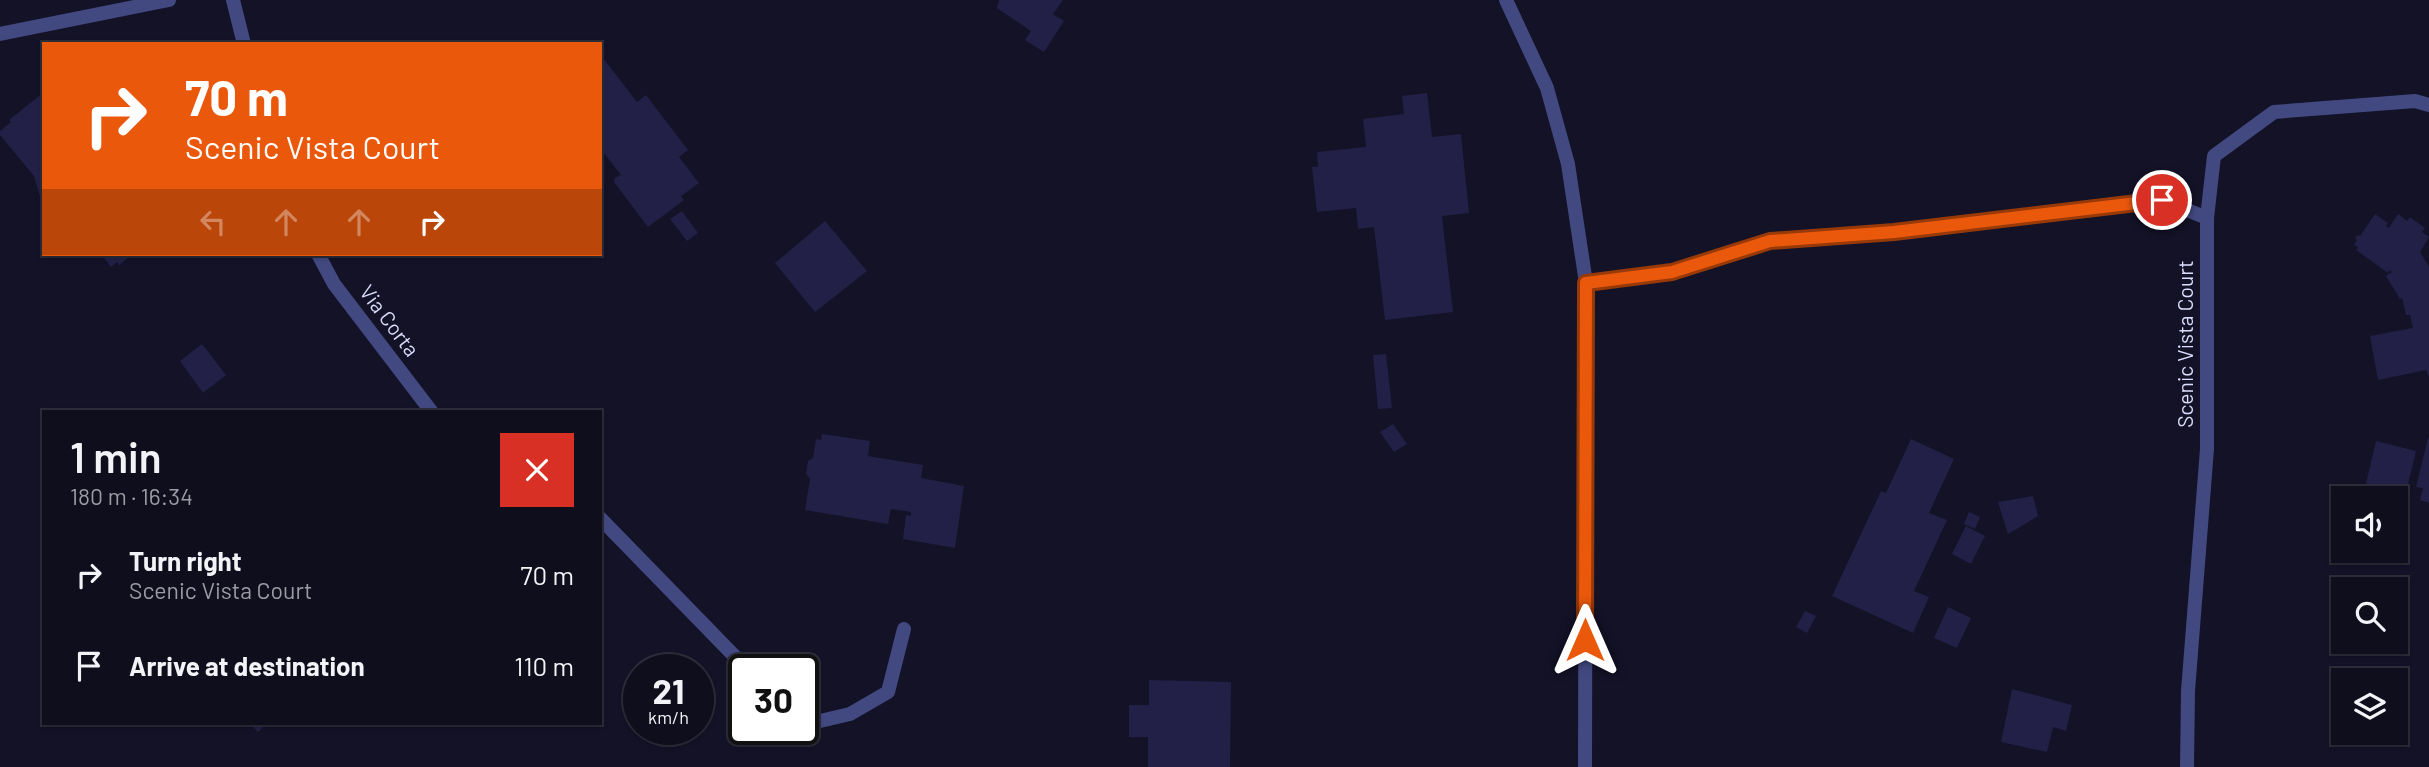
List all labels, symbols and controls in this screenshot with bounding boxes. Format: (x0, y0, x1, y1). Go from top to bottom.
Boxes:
text: 70 m (185, 67, 288, 126)
icon: right (70, 70, 161, 161)
text: Scenic Vista Court (185, 127, 440, 165)
pin (2132, 170, 2192, 230)
icon: arrive (2143, 181, 2181, 219)
icon: left (194, 203, 232, 241)
icon: ahead (267, 203, 305, 241)
icon: ahead (340, 203, 378, 241)
icon: right (413, 203, 451, 241)
street label: Scenic Vista Court (2172, 260, 2197, 428)
street label: Via Corta (355, 279, 425, 361)
text: 1 min (70, 431, 162, 481)
button: close (500, 433, 574, 507)
text: 180 m · 16:34 (70, 482, 193, 510)
map controls (2331, 486, 2408, 745)
button: sound (2331, 486, 2408, 563)
text: Turn right (129, 545, 242, 576)
icon: right (70, 556, 108, 594)
text: 70 m (520, 559, 574, 590)
text: Scenic Vista Court (129, 576, 312, 604)
button: search (2331, 577, 2408, 654)
position arrow (1548, 603, 1622, 677)
icon: arrive (70, 647, 108, 685)
text: Arrive at destination (129, 650, 365, 681)
text: 110 m (514, 650, 574, 681)
speed limit sign: 30 (728, 654, 819, 745)
button: layers (2331, 668, 2408, 745)
text: 21 (653, 669, 684, 711)
text: km/h (648, 706, 689, 728)

